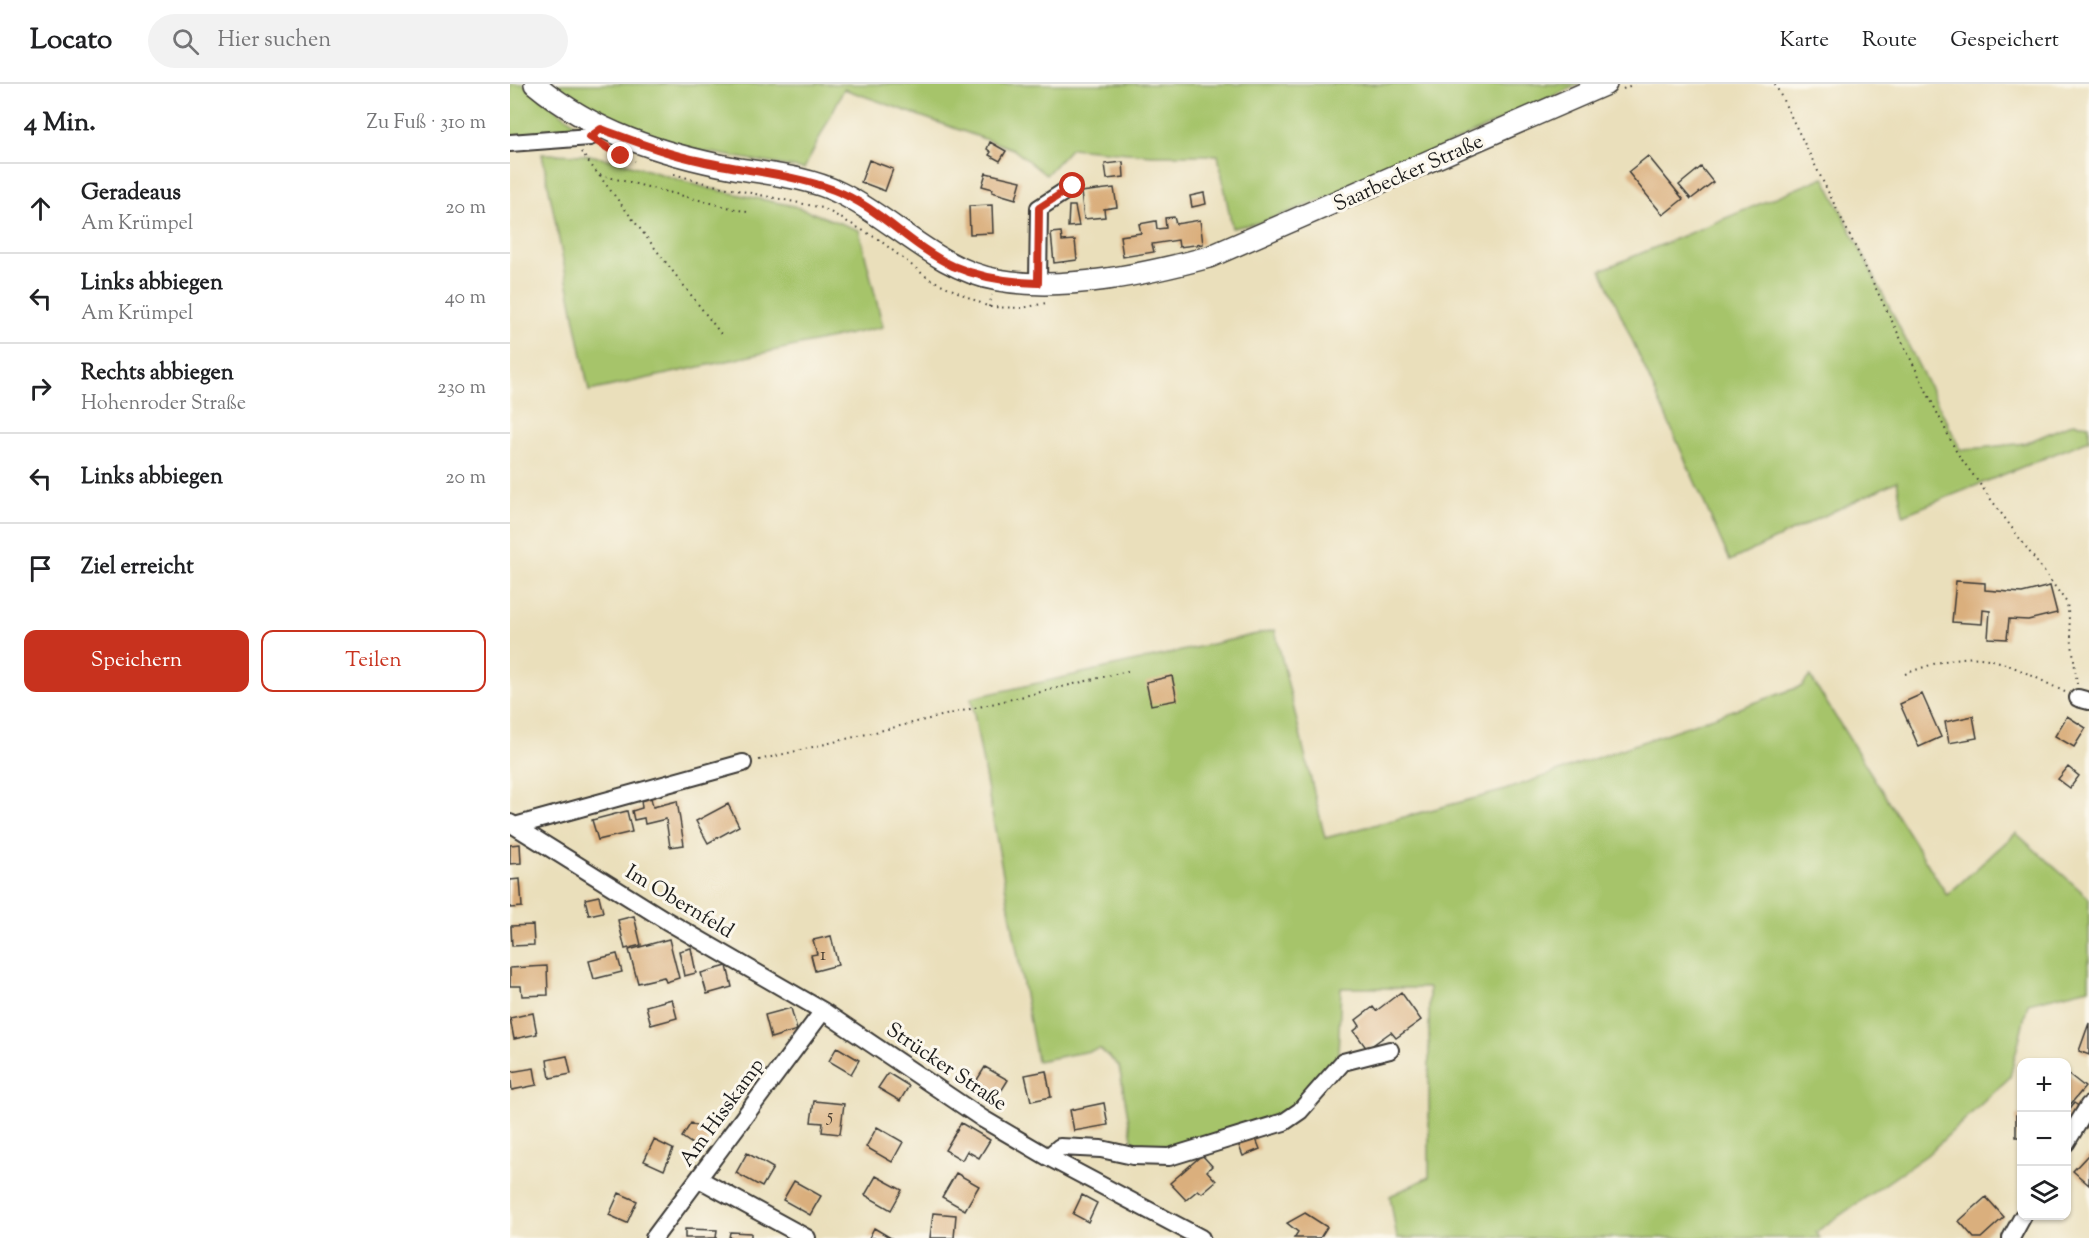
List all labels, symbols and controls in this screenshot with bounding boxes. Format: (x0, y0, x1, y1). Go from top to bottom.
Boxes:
search box (148, 14, 568, 68)
text: Locato (30, 21, 112, 61)
icon: search (169, 25, 202, 58)
text: Hier suchen (217, 25, 331, 57)
text: Karte (1780, 26, 1829, 56)
text: Route (1862, 26, 1917, 56)
text: Gespeichert (1950, 26, 2059, 56)
text: 4 Min. (24, 105, 96, 142)
text: Zu Fuß · 310 m (367, 109, 486, 138)
street label: Saarbecker Straße (1329, 127, 1489, 220)
route end (607, 142, 633, 168)
route start (1059, 172, 1085, 198)
text: Geradeaus (81, 178, 181, 210)
icon: ahead (24, 192, 57, 225)
text: 20 m (445, 194, 486, 223)
text: Am Krümpel (81, 210, 193, 239)
text: Links abbiegen (81, 268, 223, 300)
icon: left (24, 282, 57, 315)
text: 40 m (445, 284, 486, 313)
text: Am Krümpel (81, 300, 193, 329)
text: Rechts abbiegen (81, 358, 234, 390)
icon: right (24, 372, 57, 405)
text: 230 m (437, 374, 486, 403)
text: Hohenroder Straße (81, 390, 246, 419)
icon: left (24, 462, 57, 495)
text: Links abbiegen (81, 462, 223, 494)
text: 20 m (445, 464, 486, 493)
icon: arrive (24, 552, 57, 585)
text: Ziel erreicht (81, 552, 194, 584)
button: Speichern (24, 630, 249, 692)
button: Teilen (261, 630, 486, 692)
street label: Im Obernfeld (619, 858, 739, 947)
house number: 1 (820, 943, 826, 969)
street label: Strücker Straße (879, 1016, 1012, 1119)
street label: Am Hisskamp (673, 1053, 772, 1174)
map controls (2017, 1058, 2071, 1220)
button: + (2017, 1058, 2071, 1112)
house number: 5 (826, 1104, 833, 1130)
button: − (2017, 1112, 2071, 1166)
button: layers (2017, 1166, 2071, 1220)

